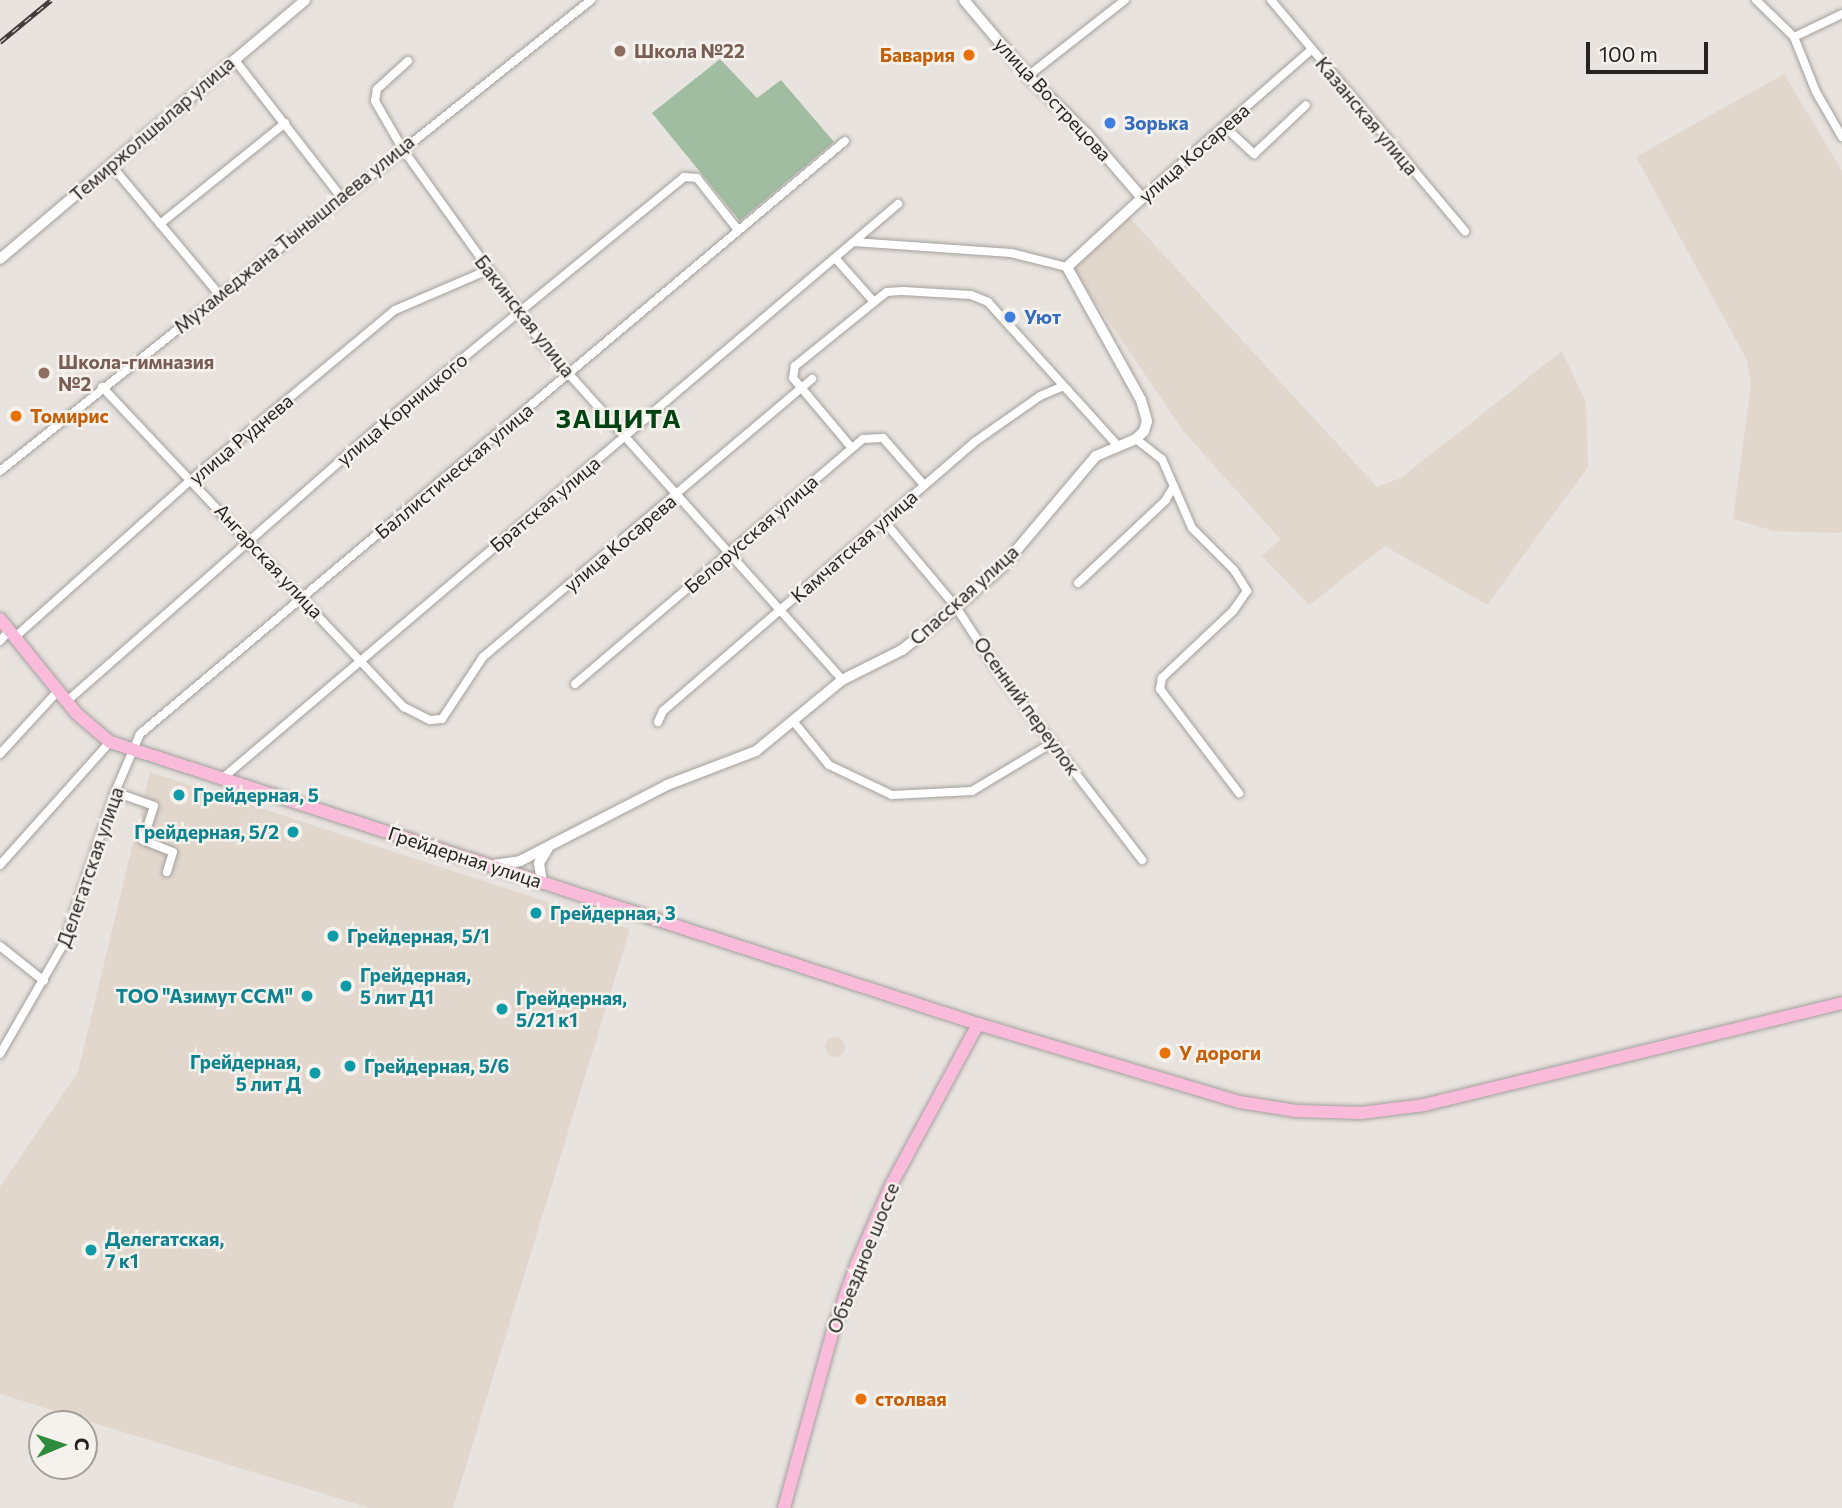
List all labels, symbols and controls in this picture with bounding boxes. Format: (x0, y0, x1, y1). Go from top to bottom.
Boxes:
scale bar (1590, 28, 1713, 72)
street label: улица Вострецова (990, 32, 1116, 166)
place label: Школа №22 (634, 40, 745, 62)
text: 100 m (1599, 41, 1658, 66)
marker: Школа №22 (612, 43, 628, 59)
place label: Бавария (880, 44, 955, 66)
marker: Бавария (961, 47, 977, 63)
street label: Темиржолшылар улица (65, 52, 239, 206)
street label: Казанская улица (1311, 52, 1423, 180)
street label: улица Косарева (1134, 99, 1254, 207)
place label: Зорька (1124, 112, 1189, 134)
marker: Зорька (1102, 115, 1118, 131)
street label: Мухамеджана Тынышпаева улица (169, 130, 419, 338)
street label: Бакинская улица (470, 250, 580, 382)
place label: Уют (1024, 306, 1061, 328)
marker: Уют (1002, 309, 1018, 325)
street label: улица Корницкого (332, 348, 472, 470)
place label: Школа-гимназия №2 (58, 351, 214, 395)
marker: Школа-гимназия №2 (36, 365, 52, 381)
street label: улица Руднева (184, 389, 298, 489)
street label: Баллистическая улица (370, 398, 538, 544)
district label: ЗАЩИТА (556, 402, 682, 434)
place label: Томирис (30, 405, 109, 427)
marker: Томирис (8, 408, 24, 424)
street label: Братская улица (485, 451, 605, 557)
street label: Белорусская улица (680, 470, 822, 598)
street label: Камчатская улица (786, 485, 922, 607)
street label: улица Косарева (559, 489, 681, 597)
street label: Ангарская улица (210, 499, 328, 623)
street label: Спасская улица (905, 540, 1023, 650)
street label: Осенний переулок (969, 632, 1085, 780)
street label: Делегатская улица (52, 784, 128, 950)
place label: Грейдерная, 5 (193, 784, 319, 806)
marker: Грейдерная, 5 (171, 787, 187, 803)
place label: Грейдерная, 5/2 (134, 821, 279, 843)
street label: Грейдерная улица (386, 821, 544, 893)
marker: Грейдерная, 5/2 (285, 824, 301, 840)
place label: Грейдерная, 3 (550, 902, 676, 924)
marker: Грейдерная, 3 (528, 905, 544, 921)
place label: Грейдерная, 5/1 (347, 925, 490, 947)
marker: Грейдерная, 5/1 (325, 928, 341, 944)
place label: Грейдерная, 5 лит Д1 (360, 964, 471, 1008)
marker: Грейдерная, 5 лит Д1 (338, 978, 354, 994)
place label: ТОО "Азимут ССМ" (116, 985, 293, 1007)
place label: Грейдерная, 5/21 к1 (516, 987, 627, 1031)
marker: ТОО "Азимут ССМ" (299, 988, 315, 1004)
marker: Грейдерная, 5/21 к1 (494, 1001, 510, 1017)
place label: У дороги (1179, 1042, 1261, 1064)
marker: У дороги (1157, 1045, 1173, 1061)
place label: Грейдерная, 5 лит Д (190, 1051, 301, 1095)
place label: Грейдерная, 5/6 (364, 1055, 509, 1077)
marker: Грейдерная, 5/6 (342, 1058, 358, 1074)
marker: Грейдерная, 5 лит Д (307, 1065, 323, 1081)
street label: Объездное шоссе (822, 1179, 904, 1337)
place label: Делегатская, 7 к1 (105, 1228, 224, 1272)
marker: Делегатская, 7 к1 (83, 1242, 99, 1258)
place label: столвая (875, 1388, 947, 1410)
marker: столвая (853, 1391, 869, 1407)
north arrow (28, 1410, 98, 1480)
text: С (71, 1437, 94, 1451)

